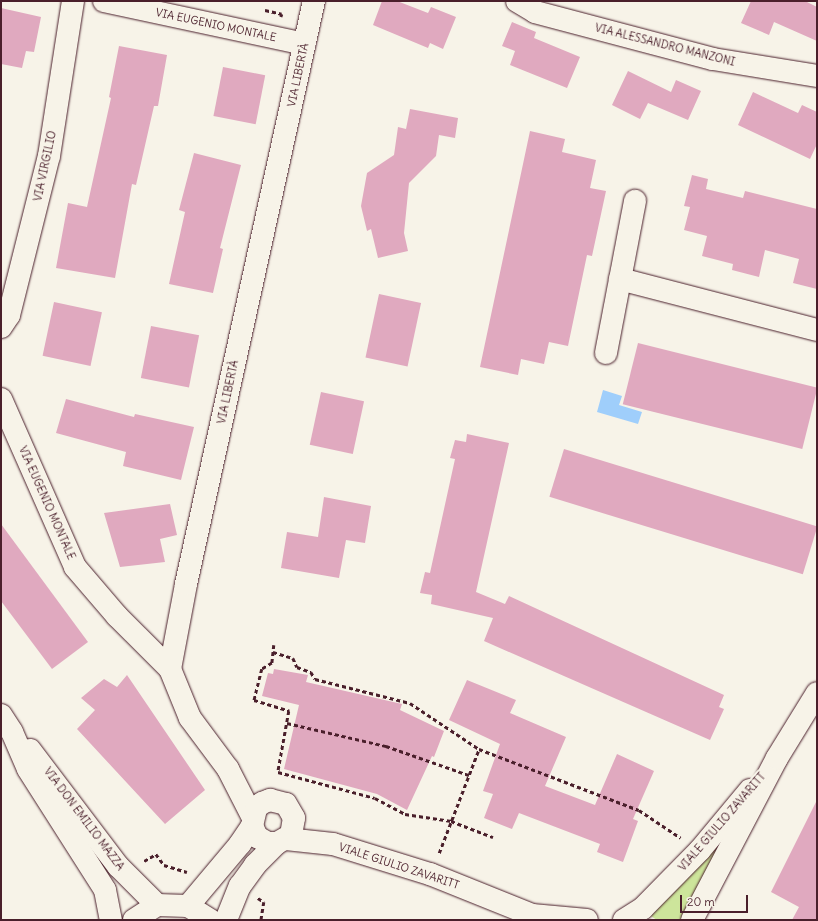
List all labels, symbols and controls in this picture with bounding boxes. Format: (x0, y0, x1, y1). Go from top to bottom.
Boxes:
street label: VIA EUGENIO MONTALE (155, 6, 277, 44)
street label: VIA ALESSANDRO MANZONI (593, 21, 737, 69)
street label: VIA LIBERTÀ (285, 42, 311, 108)
street label: VIA VIRGILIO (31, 130, 59, 202)
street label: VIA LIBERTÀ (215, 359, 241, 425)
street label: VIA EUGENIO MONTALE (16, 444, 78, 562)
street label: VIA DON EMILIO MAZZA (41, 765, 127, 873)
street label: VIALE GIULIO ZAVARITT (676, 770, 768, 874)
street label: VIALE GIULIO ZAVARITT (337, 840, 461, 892)
scale bar (682, 887, 750, 913)
text: 20 m (687, 894, 715, 909)

